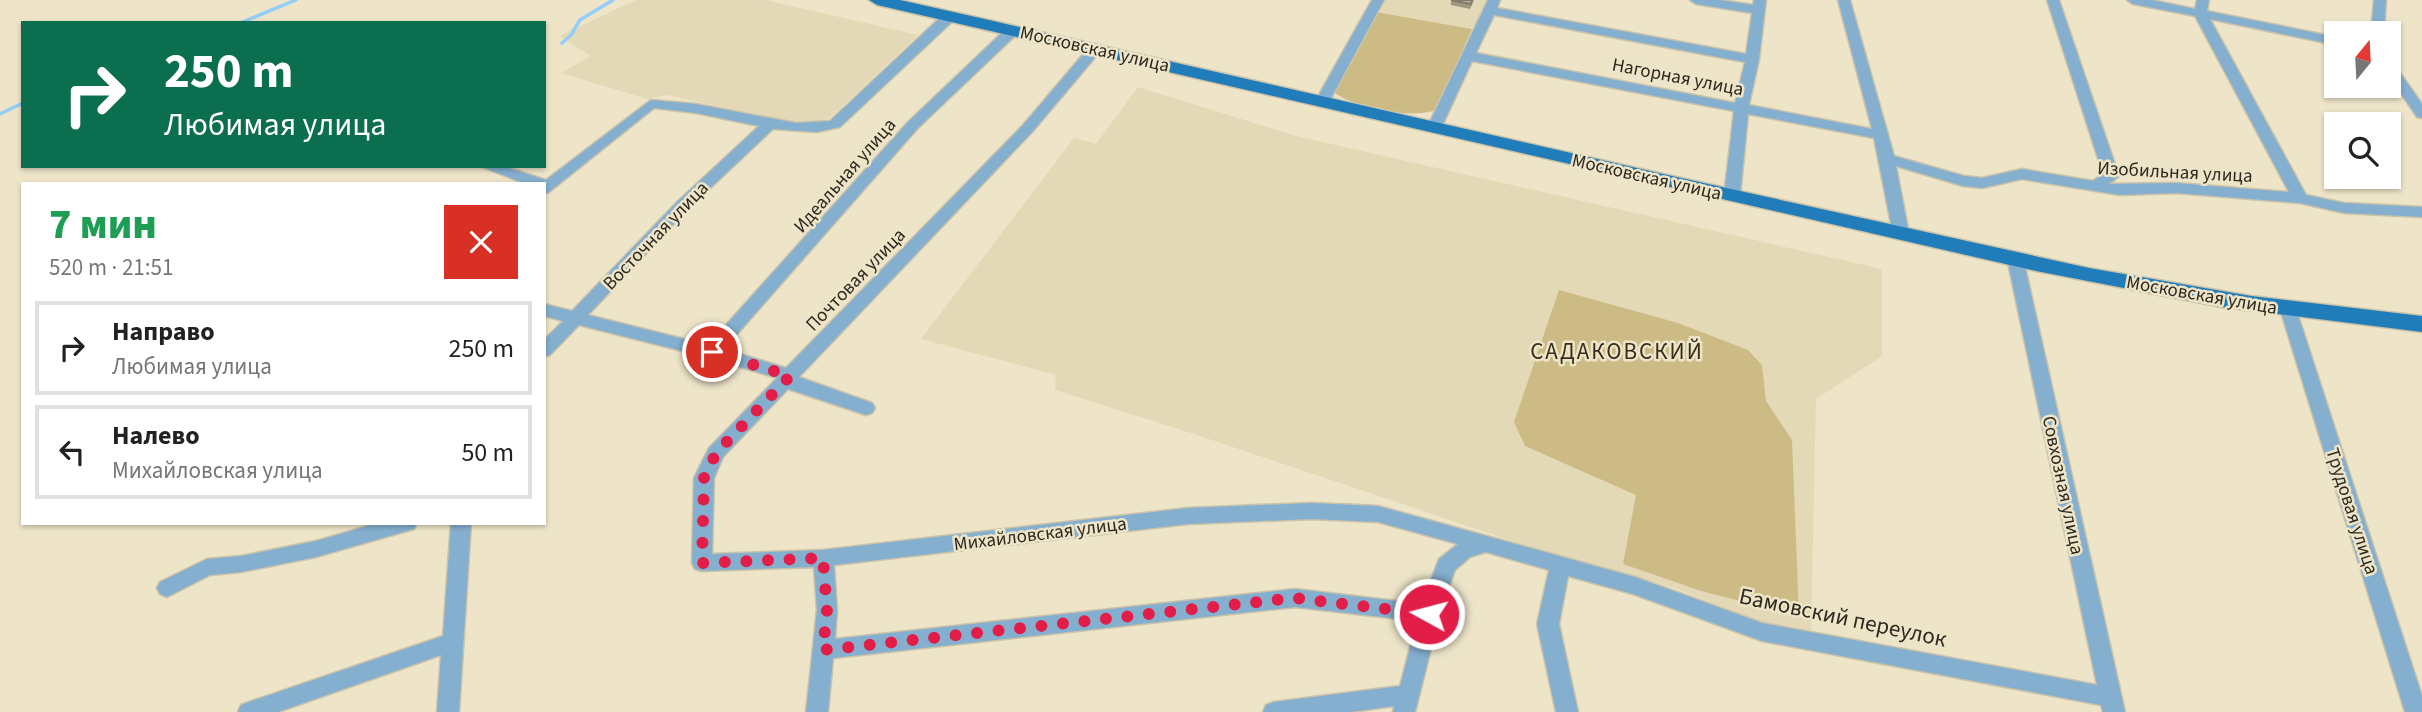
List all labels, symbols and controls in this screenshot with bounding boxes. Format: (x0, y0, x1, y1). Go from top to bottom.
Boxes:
street label: Московская улица (1017, 19, 1172, 80)
north arrow (2324, 21, 2401, 98)
map controls (2324, 21, 2401, 189)
text: 250 m (164, 37, 293, 107)
icon: right (49, 49, 140, 140)
street label: Нагорная улица (1610, 51, 1746, 103)
text: Любимая улица (164, 102, 386, 148)
button: search (2324, 112, 2401, 189)
street label: Идеальная улица (788, 113, 903, 239)
street label: Московская улица (1569, 147, 1724, 208)
street label: Изобильная улица (2097, 155, 2253, 190)
street label: Восточная улица (597, 176, 715, 297)
text: 7 мин (49, 195, 157, 255)
button: close (444, 205, 518, 279)
street label: Почтовая улица (800, 223, 912, 338)
text: 520 m · 21:51 (49, 251, 173, 284)
street label: Московская улица (2124, 269, 2279, 322)
text: Направо (112, 313, 215, 350)
pin (682, 322, 742, 382)
icon: right (53, 329, 91, 367)
text: 250 m (448, 330, 514, 367)
icon: arrive (693, 333, 731, 371)
district label: САДАКОВСКИЙ (1530, 335, 1704, 368)
text: Любимая улица (112, 350, 272, 383)
street label: Совхозная улица (2035, 413, 2090, 557)
text: Налево (112, 417, 200, 454)
icon: left (53, 433, 91, 471)
text: 50 m (461, 434, 514, 471)
street label: Трудовая улица (2318, 445, 2385, 578)
text: Михайловская улица (112, 454, 323, 487)
street label: Михайловская улица (952, 510, 1128, 558)
position arrow (1392, 577, 1466, 651)
street label: Бамовский переулок (1736, 579, 1950, 656)

